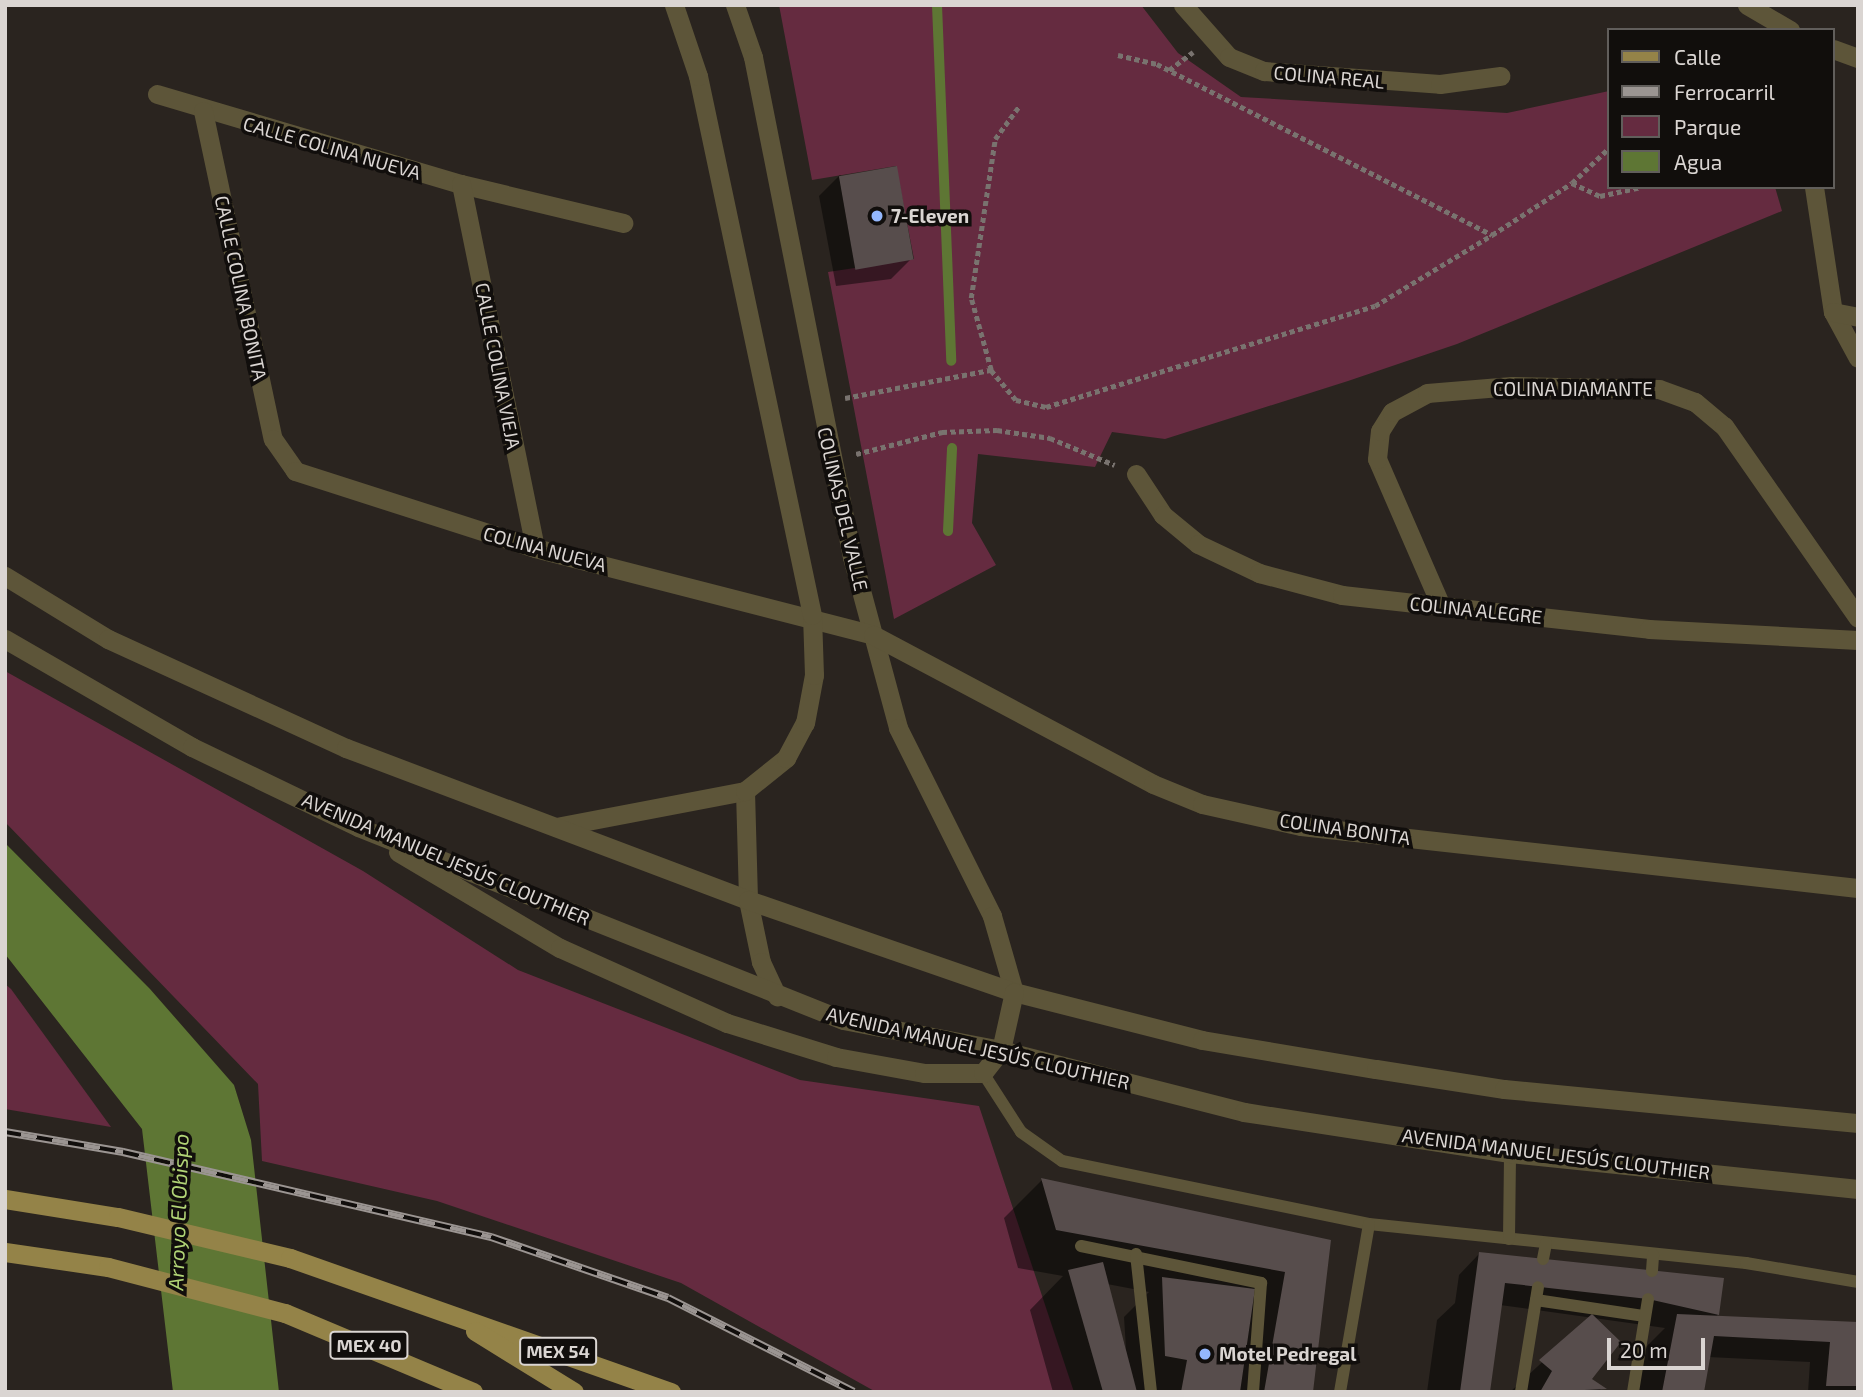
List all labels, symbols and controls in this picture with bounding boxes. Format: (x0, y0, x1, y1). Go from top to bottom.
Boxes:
legend (1608, 28, 1835, 189)
text: Calle (1674, 44, 1721, 69)
street label: COLINA REAL (1272, 61, 1386, 93)
text: Ferrocarril (1674, 79, 1775, 104)
street label: CALLE COLINA NUEVA (240, 112, 424, 184)
text: Parque (1674, 114, 1741, 139)
text: Agua (1674, 149, 1722, 174)
street label: CALLE COLINA BONITA (210, 193, 272, 383)
place label: 7-Eleven (891, 205, 969, 227)
marker: 7-Eleven (869, 208, 885, 224)
street label: CALLE COLINA VIEJA (471, 280, 525, 452)
street label: COLINA DIAMANTE (1493, 378, 1653, 400)
street label: COLINAS DEL VALLE (813, 424, 873, 594)
street label: COLINA NUEVA (481, 522, 609, 576)
street label: COLINA ALEGRE (1408, 592, 1544, 628)
street label: AVENIDA MANUEL JESÚS CLOUTHIER (298, 788, 594, 930)
street label: COLINA BONITA (1278, 809, 1412, 849)
street label: AVENIDA MANUEL JESÚS CLOUTHIER (824, 1002, 1132, 1094)
street label: AVENIDA MANUEL JESÚS CLOUTHIER (1400, 1124, 1712, 1184)
water label: Arroyo El Obispo (163, 1133, 193, 1291)
scale bar (1611, 1324, 1709, 1368)
road number: MEX 40 (329, 1330, 409, 1360)
road number: MEX 54 (518, 1336, 598, 1366)
text: 20 m (1620, 1337, 1668, 1362)
place label: Motel Pedregal (1219, 1343, 1357, 1365)
marker: Motel Pedregal (1197, 1346, 1213, 1362)

